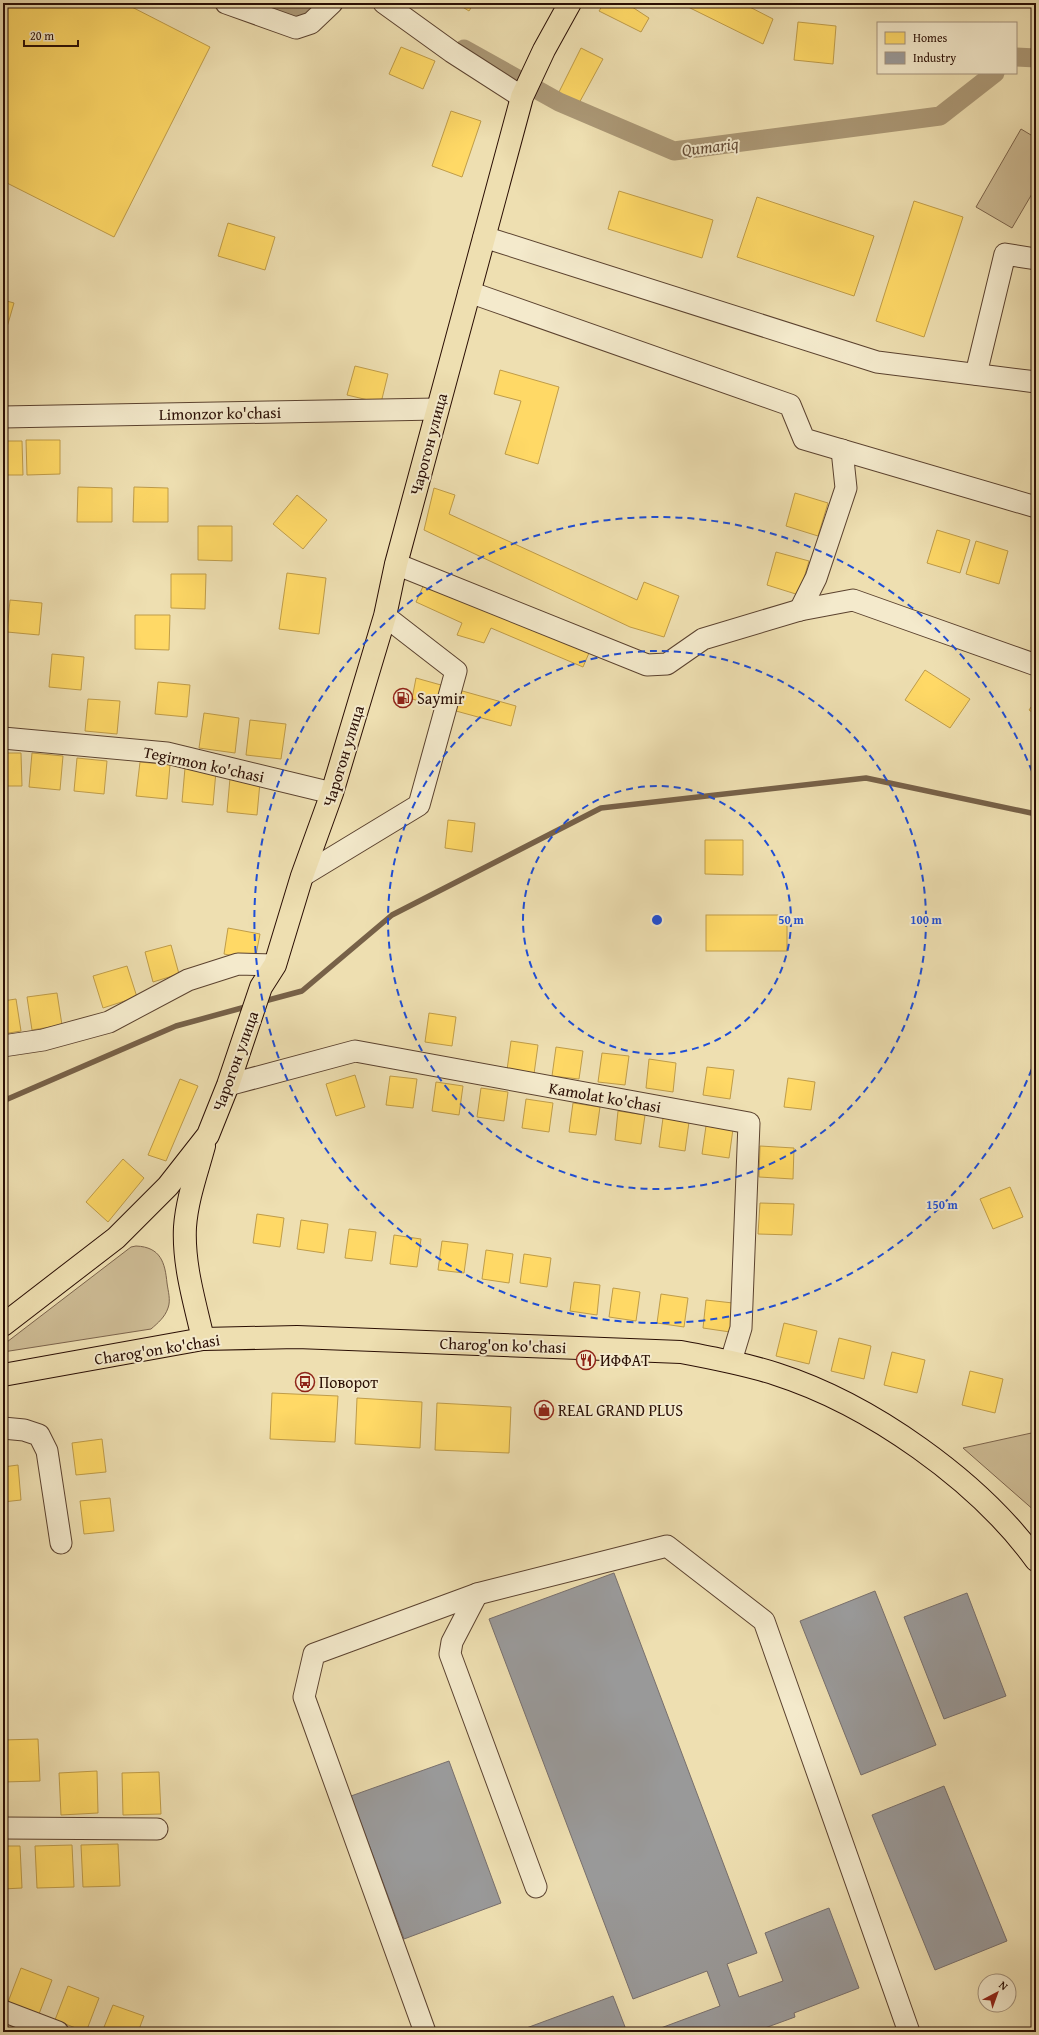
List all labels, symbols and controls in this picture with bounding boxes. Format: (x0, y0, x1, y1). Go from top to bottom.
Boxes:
scale bar (24, 22, 78, 48)
legend (877, 22, 1017, 74)
text: 20 m (30, 27, 54, 44)
text: Homes (913, 29, 948, 46)
text: Industry (913, 49, 956, 66)
water label: Qumariq (680, 130, 740, 162)
street label: Чарогон улица (403, 390, 453, 498)
street label: Limonzor ko'chasi (159, 400, 282, 426)
place label: Saymir (417, 686, 465, 710)
fuel station icon: Saymir (392, 687, 414, 709)
street label: Чарогон улица (316, 702, 370, 810)
street label: Tegirmon ko'chasi (141, 739, 267, 789)
text: 50 m (778, 911, 804, 928)
text: 100 m (910, 911, 943, 928)
centre of rings (650, 913, 664, 927)
street label: Чарогон улица (206, 1007, 264, 1114)
street label: Kamolat ko'chasi (547, 1075, 664, 1119)
text: 150 m (926, 1196, 959, 1213)
street label: Charog'on ko'chasi (92, 1327, 222, 1371)
street label: Charog'on ko'chasi (439, 1331, 567, 1359)
place label: ИФФАТ (600, 1348, 650, 1372)
restaurant icon: ИФФАТ (575, 1349, 597, 1371)
place label: Поворот (319, 1370, 378, 1394)
bus stop icon: Поворот (294, 1371, 316, 1393)
place label: REAL GRAND PLUS (558, 1398, 683, 1422)
shop icon: REAL GRAND PLUS (533, 1399, 555, 1421)
north arrow (977, 1973, 1017, 2013)
text: N (996, 1977, 1012, 1994)

